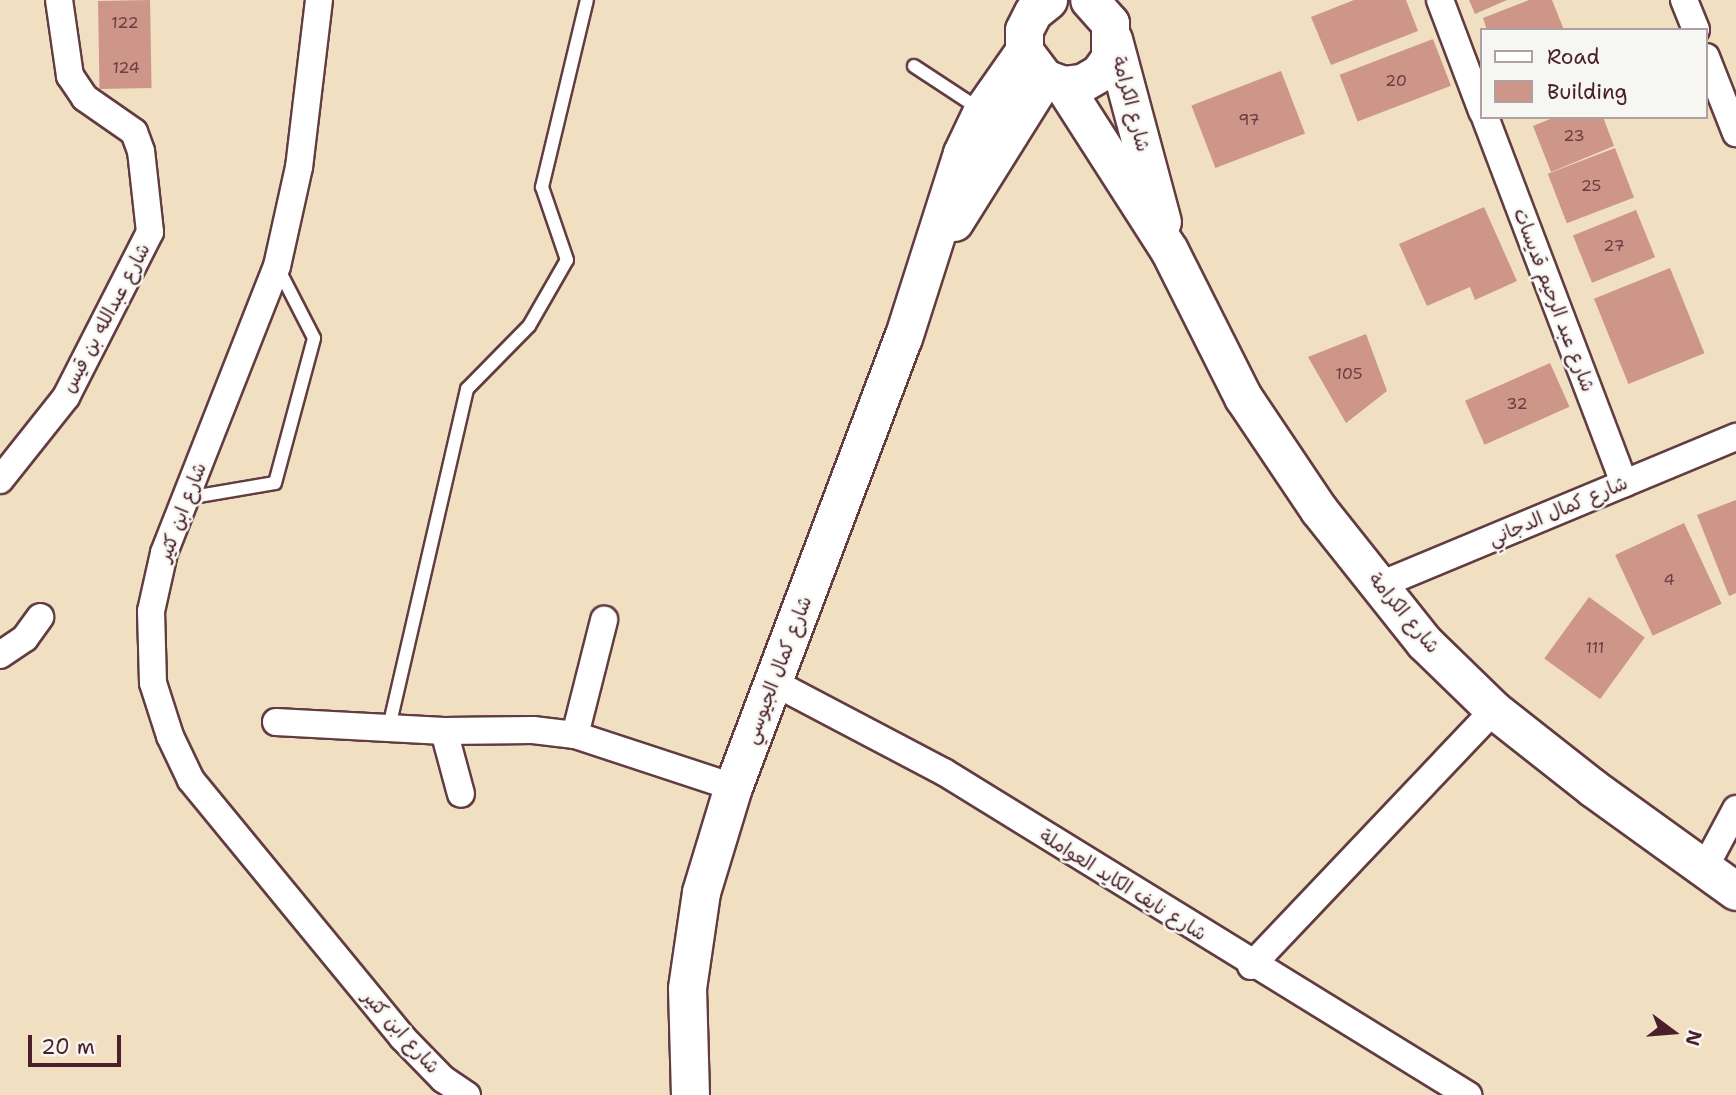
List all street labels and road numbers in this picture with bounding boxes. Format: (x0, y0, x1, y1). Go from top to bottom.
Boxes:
street label: شارع الكرامة (1107, 54, 1155, 154)
street label: شارع عبد الرحيم قديسات (1508, 205, 1600, 395)
street label: شارع عبدالله بن قيس (57, 239, 155, 397)
street label: شارع ابن كثير (153, 459, 211, 565)
street label: شارع كمال الدجاني (1485, 471, 1631, 551)
street label: شارع الكرامة (1364, 568, 1444, 658)
street label: شارع كمال الجيوسي (739, 593, 817, 747)
street label: شارع نايف الكايد العواملة (1035, 824, 1211, 946)
street label: شارع ابن كثير (358, 986, 444, 1078)

